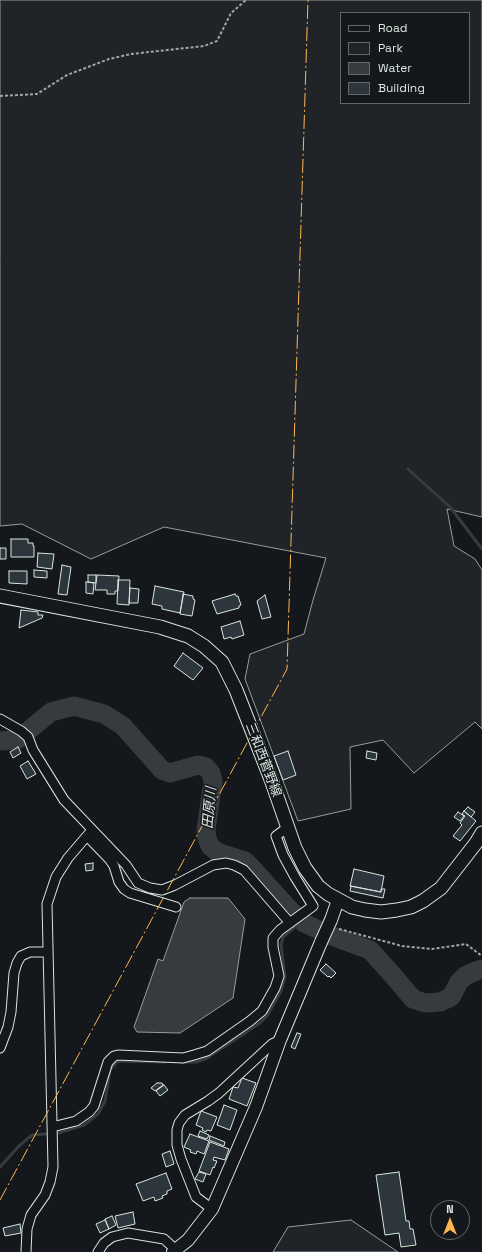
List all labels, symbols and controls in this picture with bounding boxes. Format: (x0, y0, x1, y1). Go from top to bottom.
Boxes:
legend (340, 12, 470, 104)
text: Road (378, 20, 407, 36)
text: Park (378, 40, 403, 56)
text: Water (378, 60, 412, 76)
text: Building (378, 80, 425, 96)
street label: 三和西菅野線 (242, 721, 284, 799)
water label: 田原川 (200, 786, 220, 830)
north arrow (430, 1200, 470, 1240)
text: N (446, 1202, 454, 1216)

